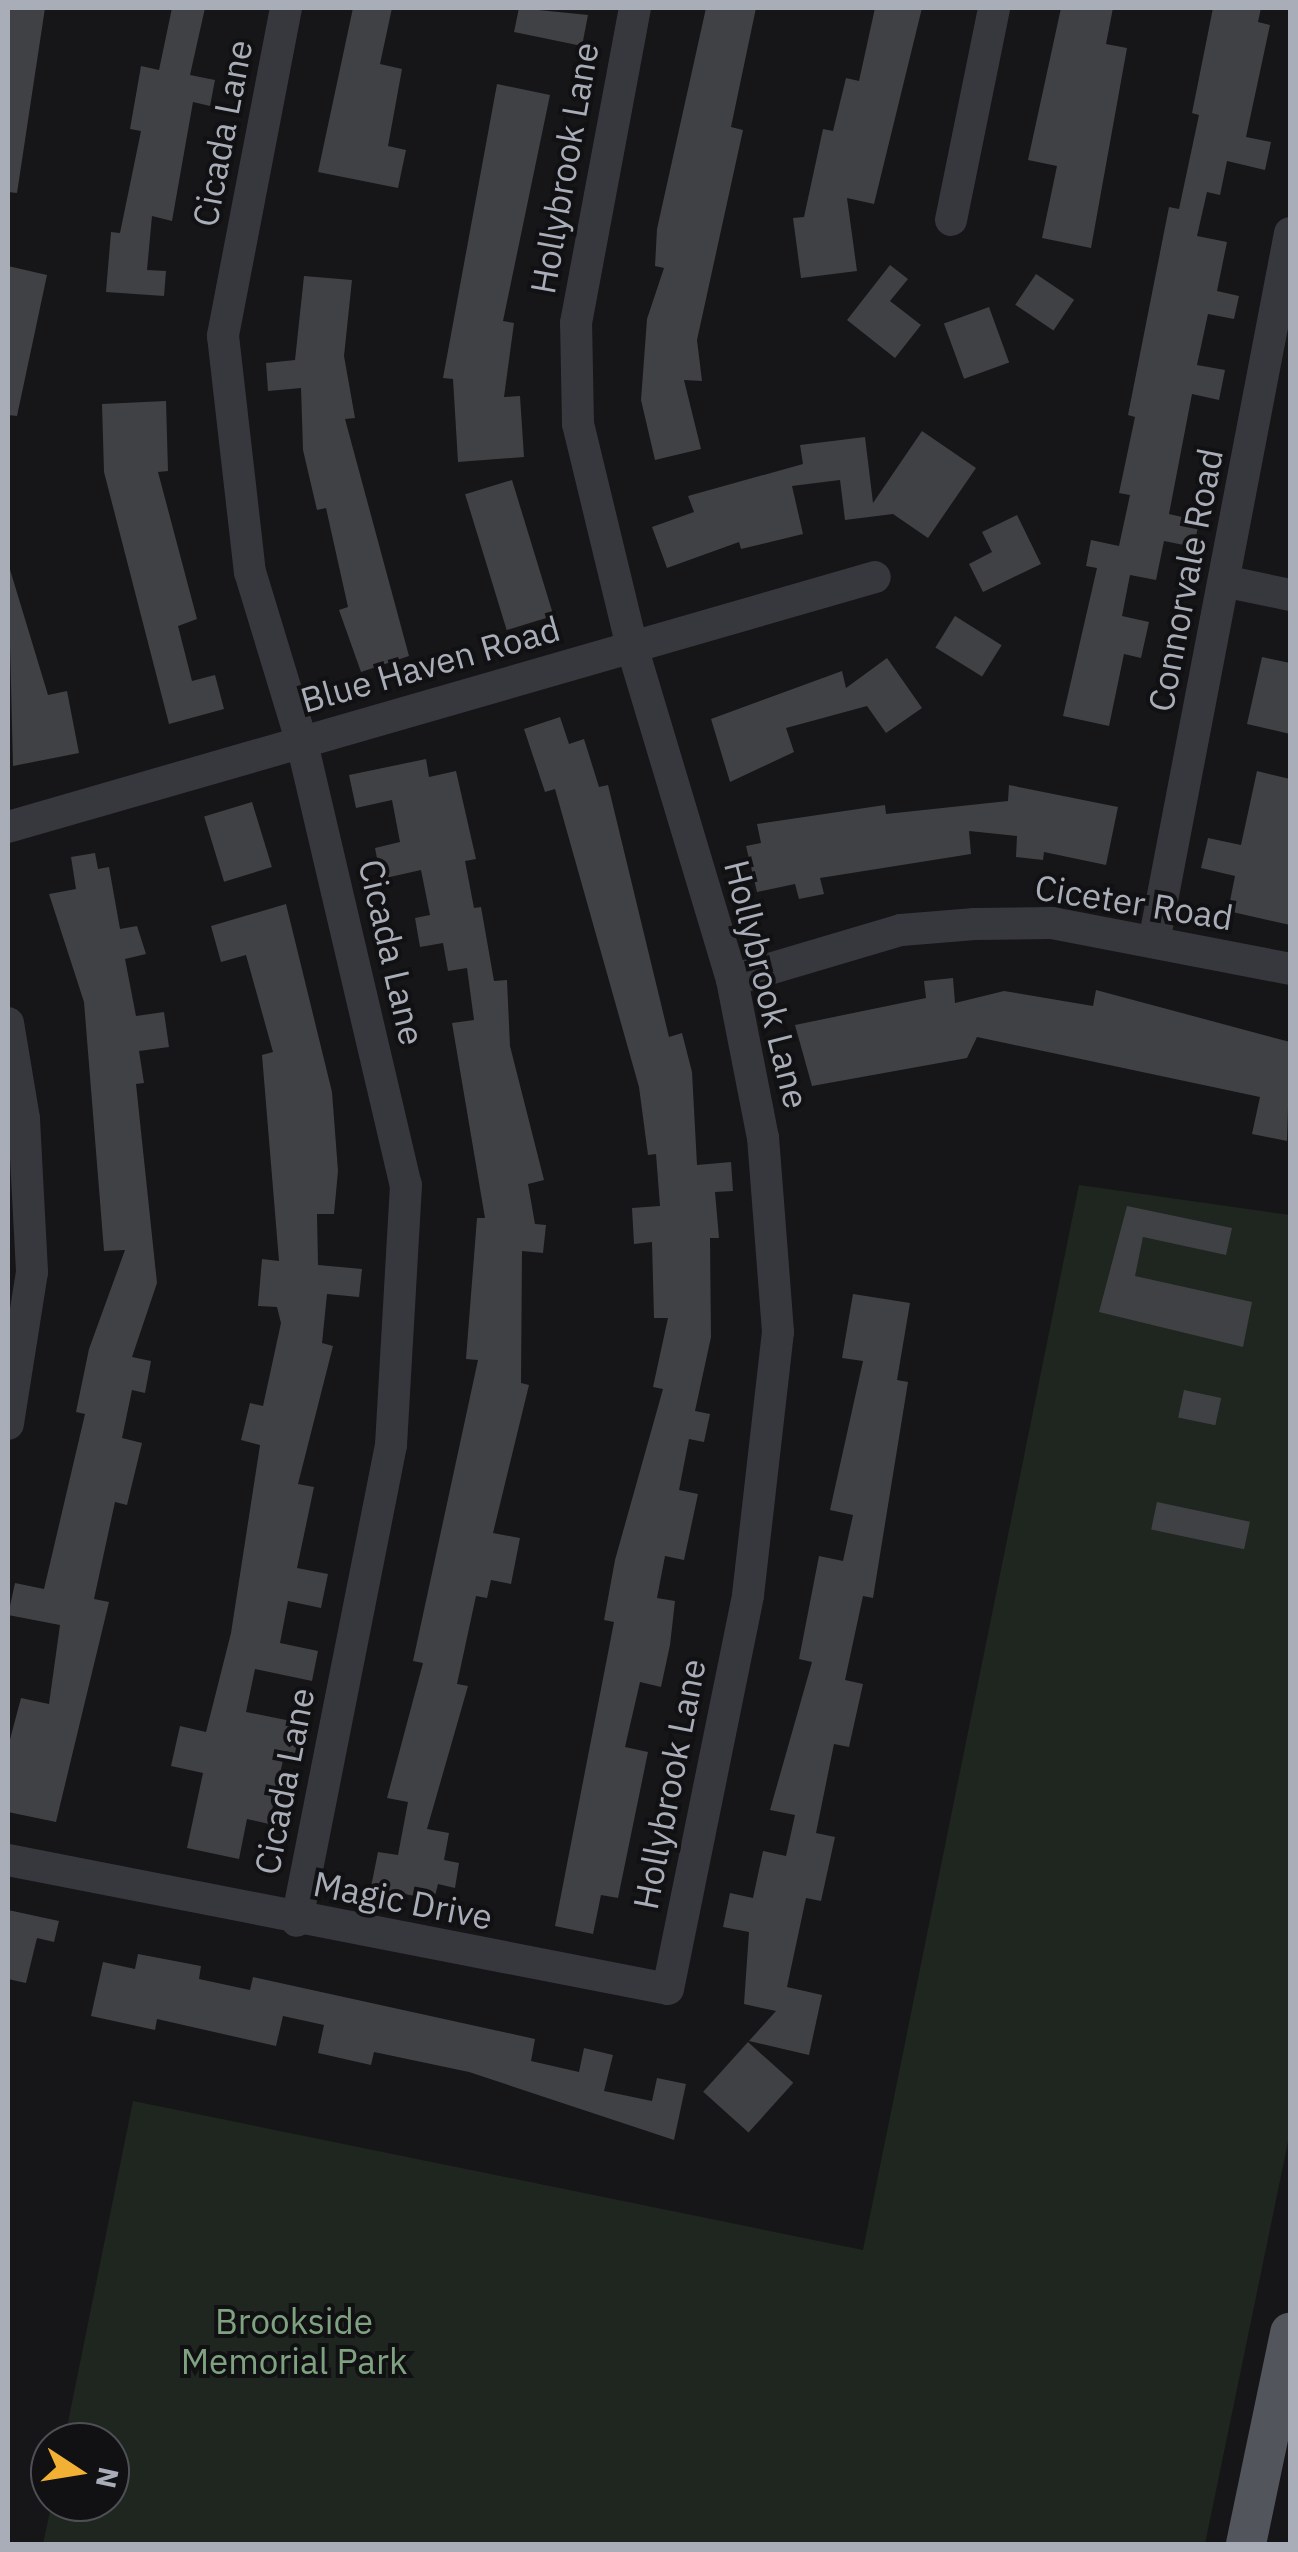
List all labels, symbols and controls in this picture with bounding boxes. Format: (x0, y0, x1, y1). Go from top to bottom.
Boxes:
street label: Cicada Lane (183, 36, 261, 230)
street label: Hollybrook Lane (521, 39, 607, 297)
street label: Connorvale Road (1139, 445, 1231, 715)
street label: Blue Haven Road (296, 607, 564, 721)
street label: Cicada Lane (350, 855, 434, 1049)
street label: Hollybrook Lane (716, 855, 818, 1113)
street label: Ciceter Road (1032, 866, 1236, 938)
street label: Hollybrook Lane (624, 1655, 714, 1913)
street label: Cicada Lane (245, 1684, 323, 1878)
street label: Magic Drive (310, 1862, 496, 1938)
park label: Brookside Memorial Park (181, 2300, 407, 2382)
north arrow (30, 2422, 130, 2522)
text: N (88, 2464, 128, 2492)

